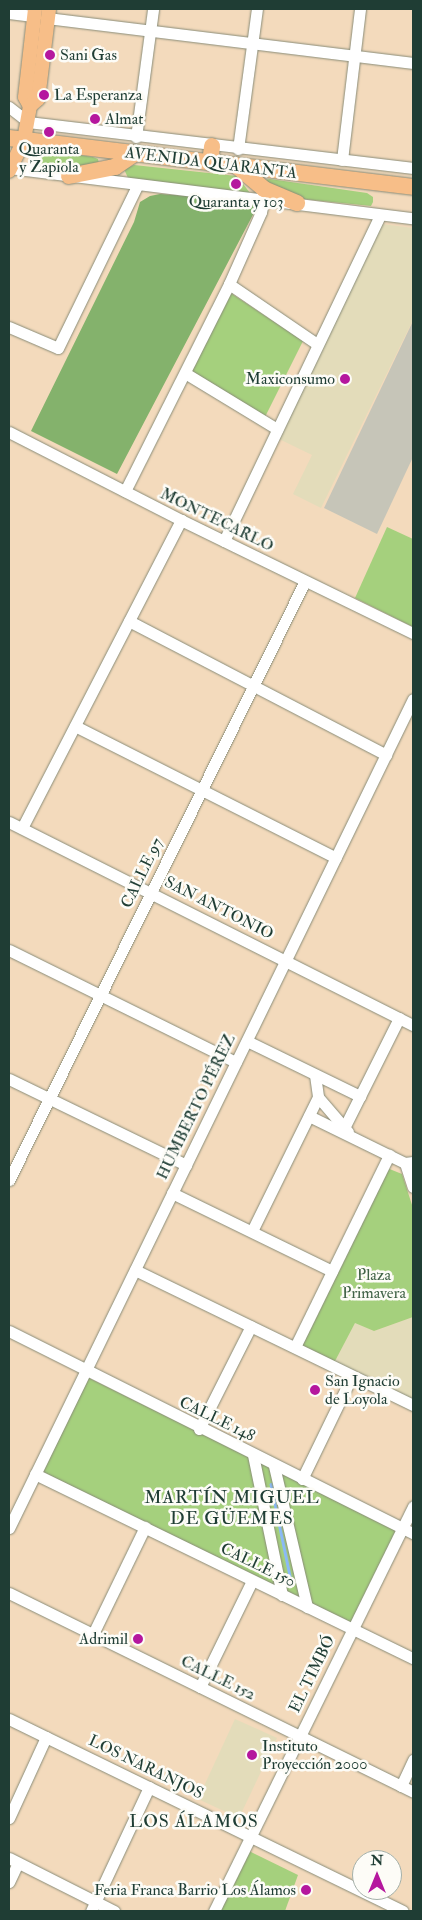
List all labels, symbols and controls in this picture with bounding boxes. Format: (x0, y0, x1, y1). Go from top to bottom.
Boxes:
place label: Sani Gas (60, 45, 117, 65)
marker: Sani Gas (44, 49, 56, 61)
place label: La Esperanza (54, 85, 142, 105)
marker: La Esperanza (38, 89, 50, 101)
place label: Almat (105, 109, 143, 129)
marker: Almat (89, 113, 101, 125)
marker: Quaranta y Zapiola (43, 126, 55, 138)
place label: Quaranta y Zapiola (19, 139, 79, 177)
street label: AVENIDA QUARANTA (124, 143, 298, 183)
marker: Quaranta y 103 (230, 178, 242, 190)
place label: Quaranta y 103 (189, 192, 283, 212)
place label: Maxiconsumo (246, 369, 335, 389)
marker: Maxiconsumo (339, 373, 351, 385)
street label: MONTECARLO (157, 484, 277, 556)
street label: CALLE 97 (117, 835, 167, 911)
street label: SAN ANTONIO (161, 872, 277, 944)
street label: HUMBERTO PÉREZ (152, 1031, 240, 1183)
park label: Plaza Primavera (342, 1265, 406, 1303)
place label: San Ignacio de Loyola (325, 1371, 400, 1409)
marker: San Ignacio de Loyola (309, 1384, 321, 1396)
street label: CALLE 148 (176, 1392, 258, 1446)
district label: MARTÍN MIGUEL DE GÜEMES (143, 1488, 321, 1530)
street label: CALLE 150 (218, 1539, 298, 1591)
place label: Adrimil (79, 1629, 128, 1649)
street label: EL TIMBÓ (285, 1632, 339, 1716)
marker: Adrimil (132, 1633, 144, 1645)
street label: CALLE 152 (178, 1652, 258, 1704)
street label: LOS NARANJOS (85, 1731, 207, 1803)
place label: Instituto Proyección 2000 (262, 1736, 367, 1774)
marker: Instituto Proyección 2000 (246, 1749, 258, 1761)
district label: LOS ÁLAMOS (128, 1811, 260, 1833)
north arrow (352, 1850, 402, 1900)
text: N (371, 1852, 383, 1869)
place label: Feria Franca Barrio Los Álamos (94, 1880, 296, 1900)
marker: Feria Franca Barrio Los Álamos (300, 1884, 312, 1896)

